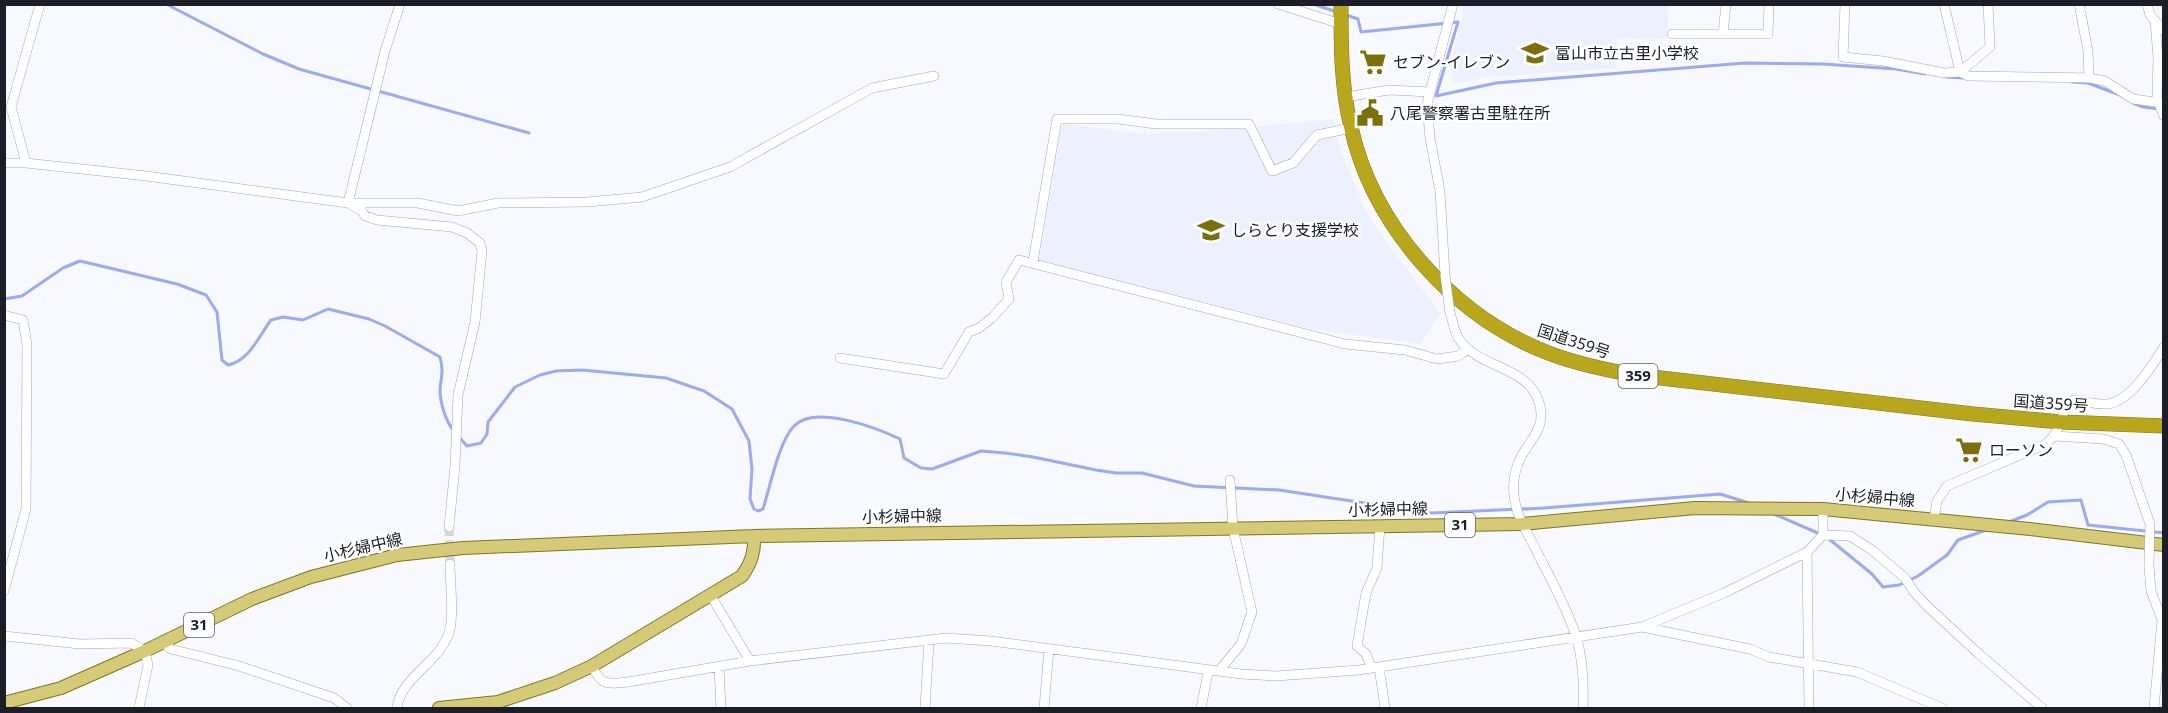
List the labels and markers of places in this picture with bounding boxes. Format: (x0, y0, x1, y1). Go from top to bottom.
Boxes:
school or university icon: 富山市立古里小学校 (1520, 38, 1550, 68)
place label: 富山市立古里小学校 (1555, 42, 1699, 64)
supermarket icon: セブン-イレブン (1358, 47, 1388, 77)
place label: セブン-イレブン (1393, 51, 1510, 73)
public building icon: 八尾警察署古里駐在所 (1355, 98, 1385, 128)
place label: 八尾警察署古里駐在所 (1390, 102, 1550, 124)
school or university icon: しらとり支援学校 (1196, 215, 1226, 245)
place label: しらとり支援学校 (1231, 219, 1359, 241)
supermarket icon: ローソン (1954, 435, 1984, 465)
place label: ローソン (1989, 439, 2053, 461)

